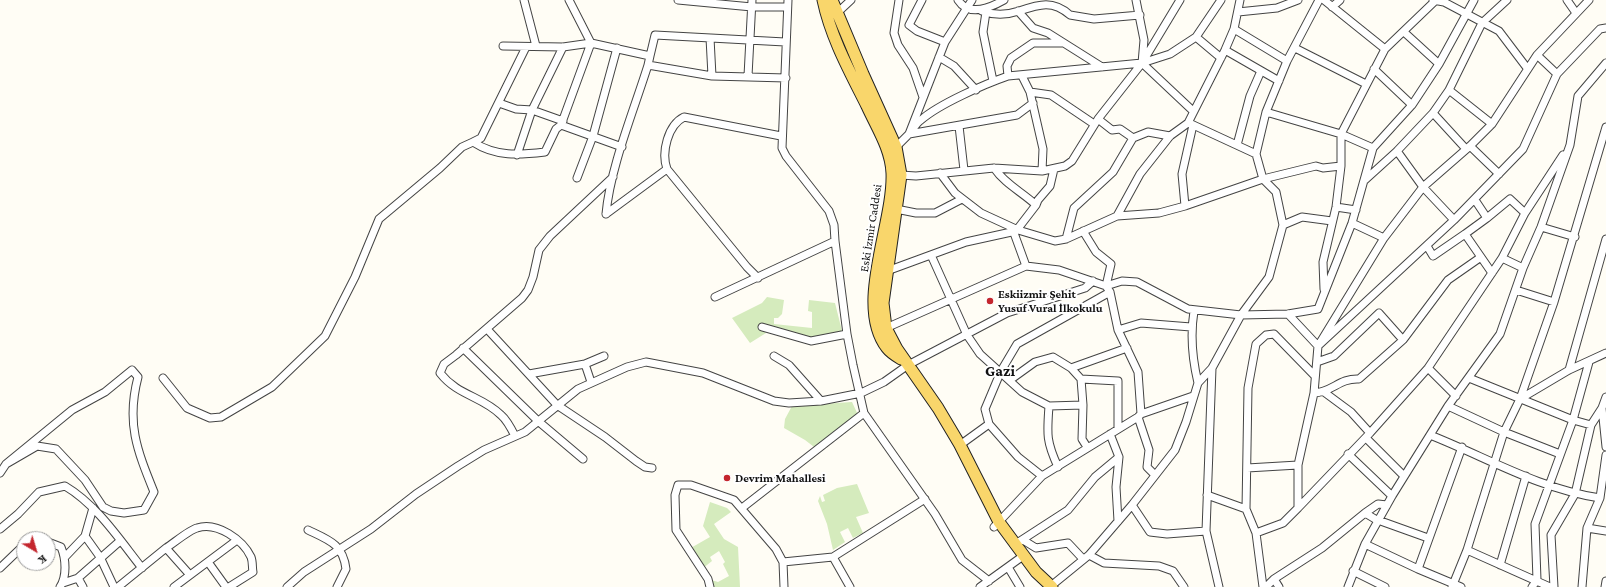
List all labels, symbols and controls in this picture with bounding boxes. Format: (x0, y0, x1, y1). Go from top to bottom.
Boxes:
street label: Eski İzmir Caddesi (857, 183, 885, 273)
place label: Eskiizmir Şehit Yusuf Vural İlkokulu (998, 287, 1103, 315)
marker: Eskiizmir Şehit Yusuf Vural İlkokulu (985, 296, 995, 306)
district label: Gazi (985, 361, 1015, 381)
place label: Devrim Mahallesi (735, 471, 825, 485)
marker: Devrim Mahallesi (722, 473, 732, 483)
north arrow (16, 531, 56, 571)
text: K (36, 553, 49, 567)

